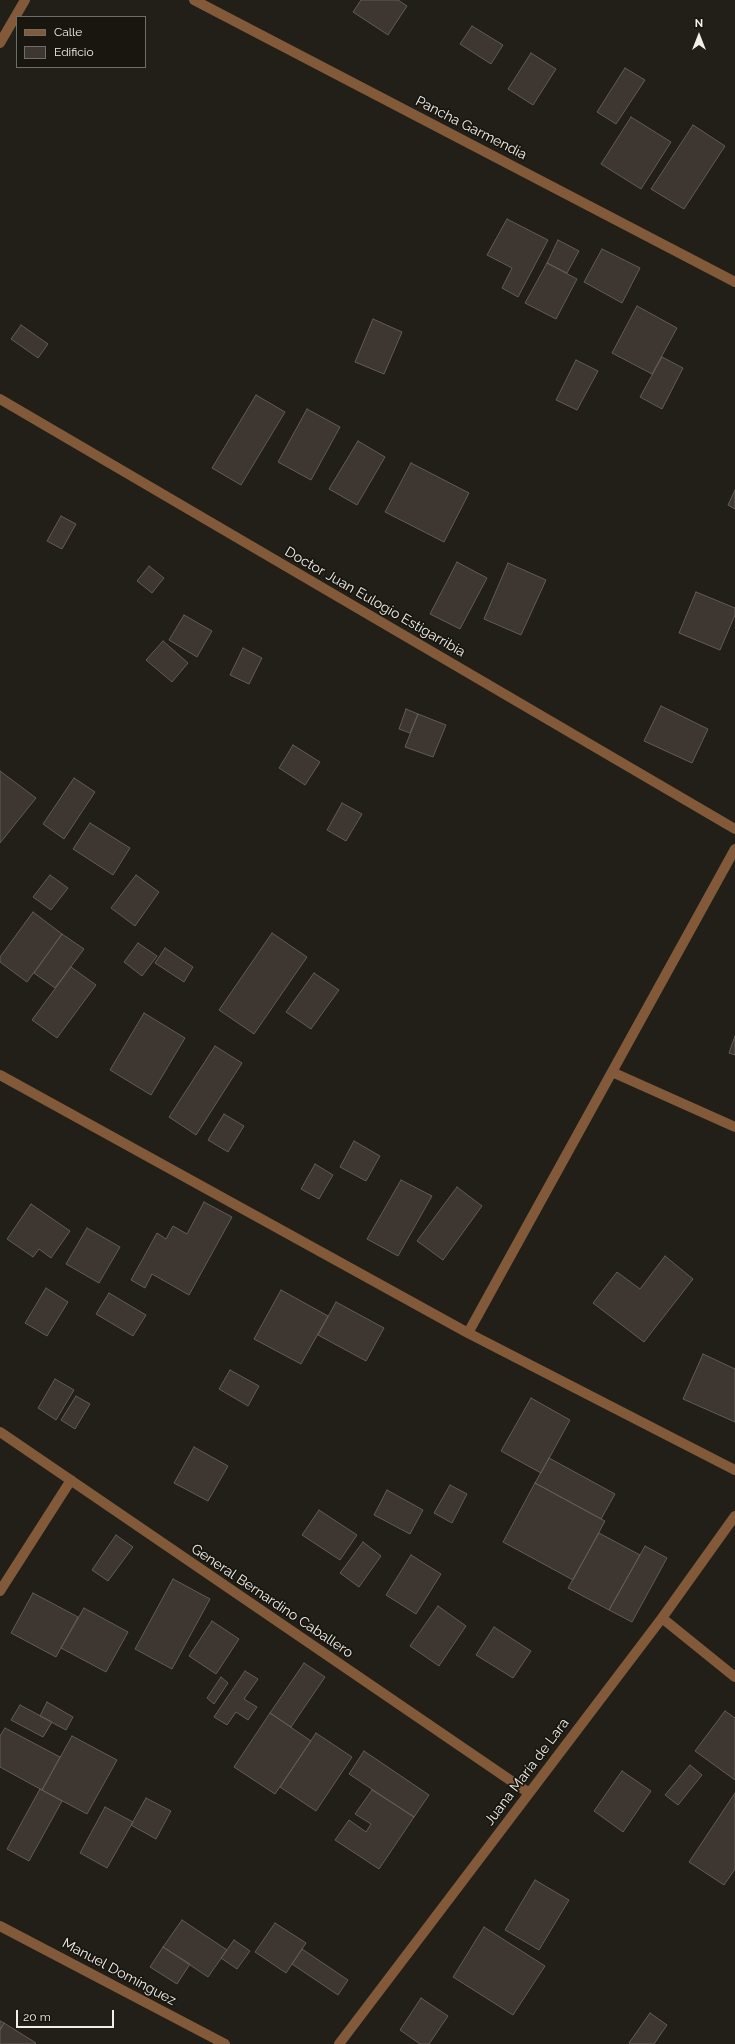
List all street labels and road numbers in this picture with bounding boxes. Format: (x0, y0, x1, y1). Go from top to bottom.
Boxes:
street label: Pancha Garmendia (413, 93, 529, 163)
street label: Doctor Juan Eulogio Estigarribia (282, 543, 468, 661)
street label: General Bernardino Caballero (188, 1540, 356, 1662)
street label: Juana María de Lara (481, 1715, 573, 1829)
street label: Manuel Domínguez (59, 1935, 179, 2009)

